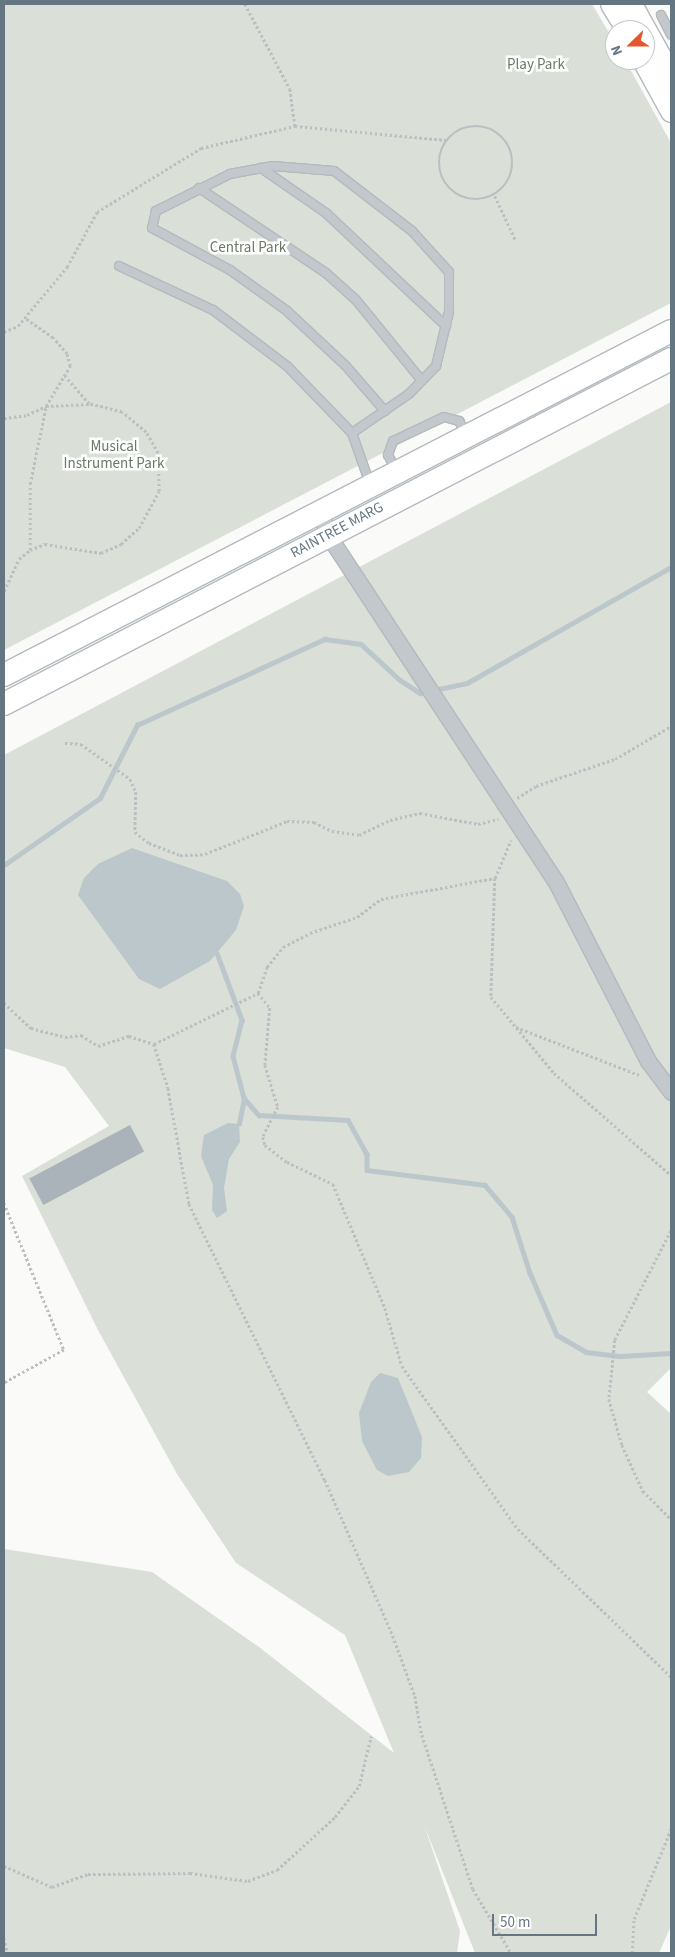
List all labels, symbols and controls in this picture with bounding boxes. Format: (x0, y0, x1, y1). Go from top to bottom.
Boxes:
north arrow (605, 20, 655, 70)
text: N (606, 42, 628, 58)
park label: Play Park (507, 56, 565, 74)
park label: Central Park (210, 239, 286, 257)
park label: Musical Instrument Park (64, 437, 164, 472)
street label: RAINTREE MARG (288, 498, 386, 562)
scale bar (495, 1904, 600, 1936)
text: 50 m (500, 1912, 530, 1933)

